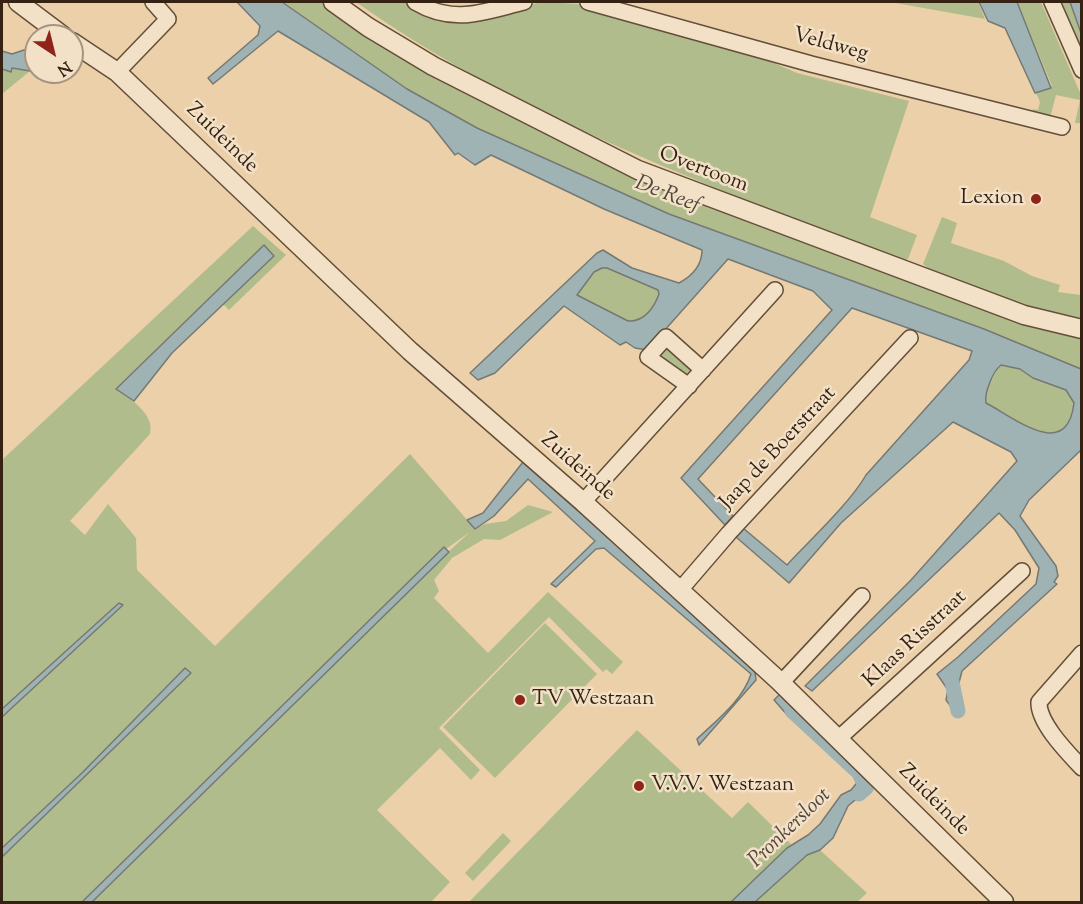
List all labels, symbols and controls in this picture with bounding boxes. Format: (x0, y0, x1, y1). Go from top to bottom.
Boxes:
north arrow (24, 24, 84, 84)
street label: Veldweg (790, 24, 870, 68)
text: N (52, 54, 75, 81)
street label: Zuideinde (180, 98, 262, 180)
street label: Overtoom (655, 142, 751, 200)
water label: De Reef (631, 172, 703, 220)
place label: Lexion (960, 186, 1024, 212)
marker: Lexion (1029, 192, 1043, 206)
street label: Jaap de Boerstraat (715, 382, 843, 516)
street label: Zuideinde (534, 429, 620, 507)
street label: Klaas Risstraat (859, 586, 973, 694)
place label: TV Westzaan (532, 687, 654, 713)
marker: TV Westzaan (513, 693, 527, 707)
street label: Zuideinde (892, 760, 974, 842)
place label: V.V.V. Westzaan (651, 773, 794, 799)
marker: V.V.V. Westzaan (632, 779, 646, 793)
water label: Pronkersloot (744, 783, 838, 875)

